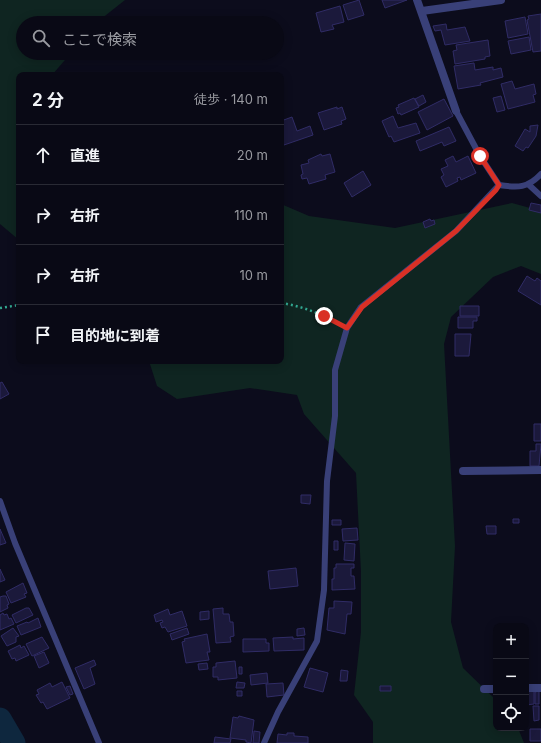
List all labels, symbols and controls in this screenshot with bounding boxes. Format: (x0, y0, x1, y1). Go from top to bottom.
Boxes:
search box (16, 16, 284, 60)
icon: search (30, 27, 52, 49)
text: ここで検索 (62, 30, 137, 49)
text: 2 分 (32, 90, 64, 110)
text: 徒歩 · 140 m (194, 91, 268, 107)
icon: ahead (32, 144, 54, 166)
text: 直進 (70, 146, 100, 165)
text: 20 m (237, 147, 268, 163)
route start (471, 147, 489, 165)
icon: right (32, 204, 54, 226)
text: 右折 (70, 206, 100, 225)
text: 110 m (234, 207, 268, 223)
icon: right (32, 264, 54, 286)
text: 右折 (70, 266, 100, 285)
text: 10 m (239, 267, 268, 283)
route end (315, 307, 333, 325)
icon: arrive (32, 324, 54, 346)
text: 目的地に到着 (70, 326, 160, 345)
map controls (493, 623, 529, 731)
button: + (493, 623, 529, 659)
button: − (493, 659, 529, 695)
button: locate (493, 695, 529, 731)

